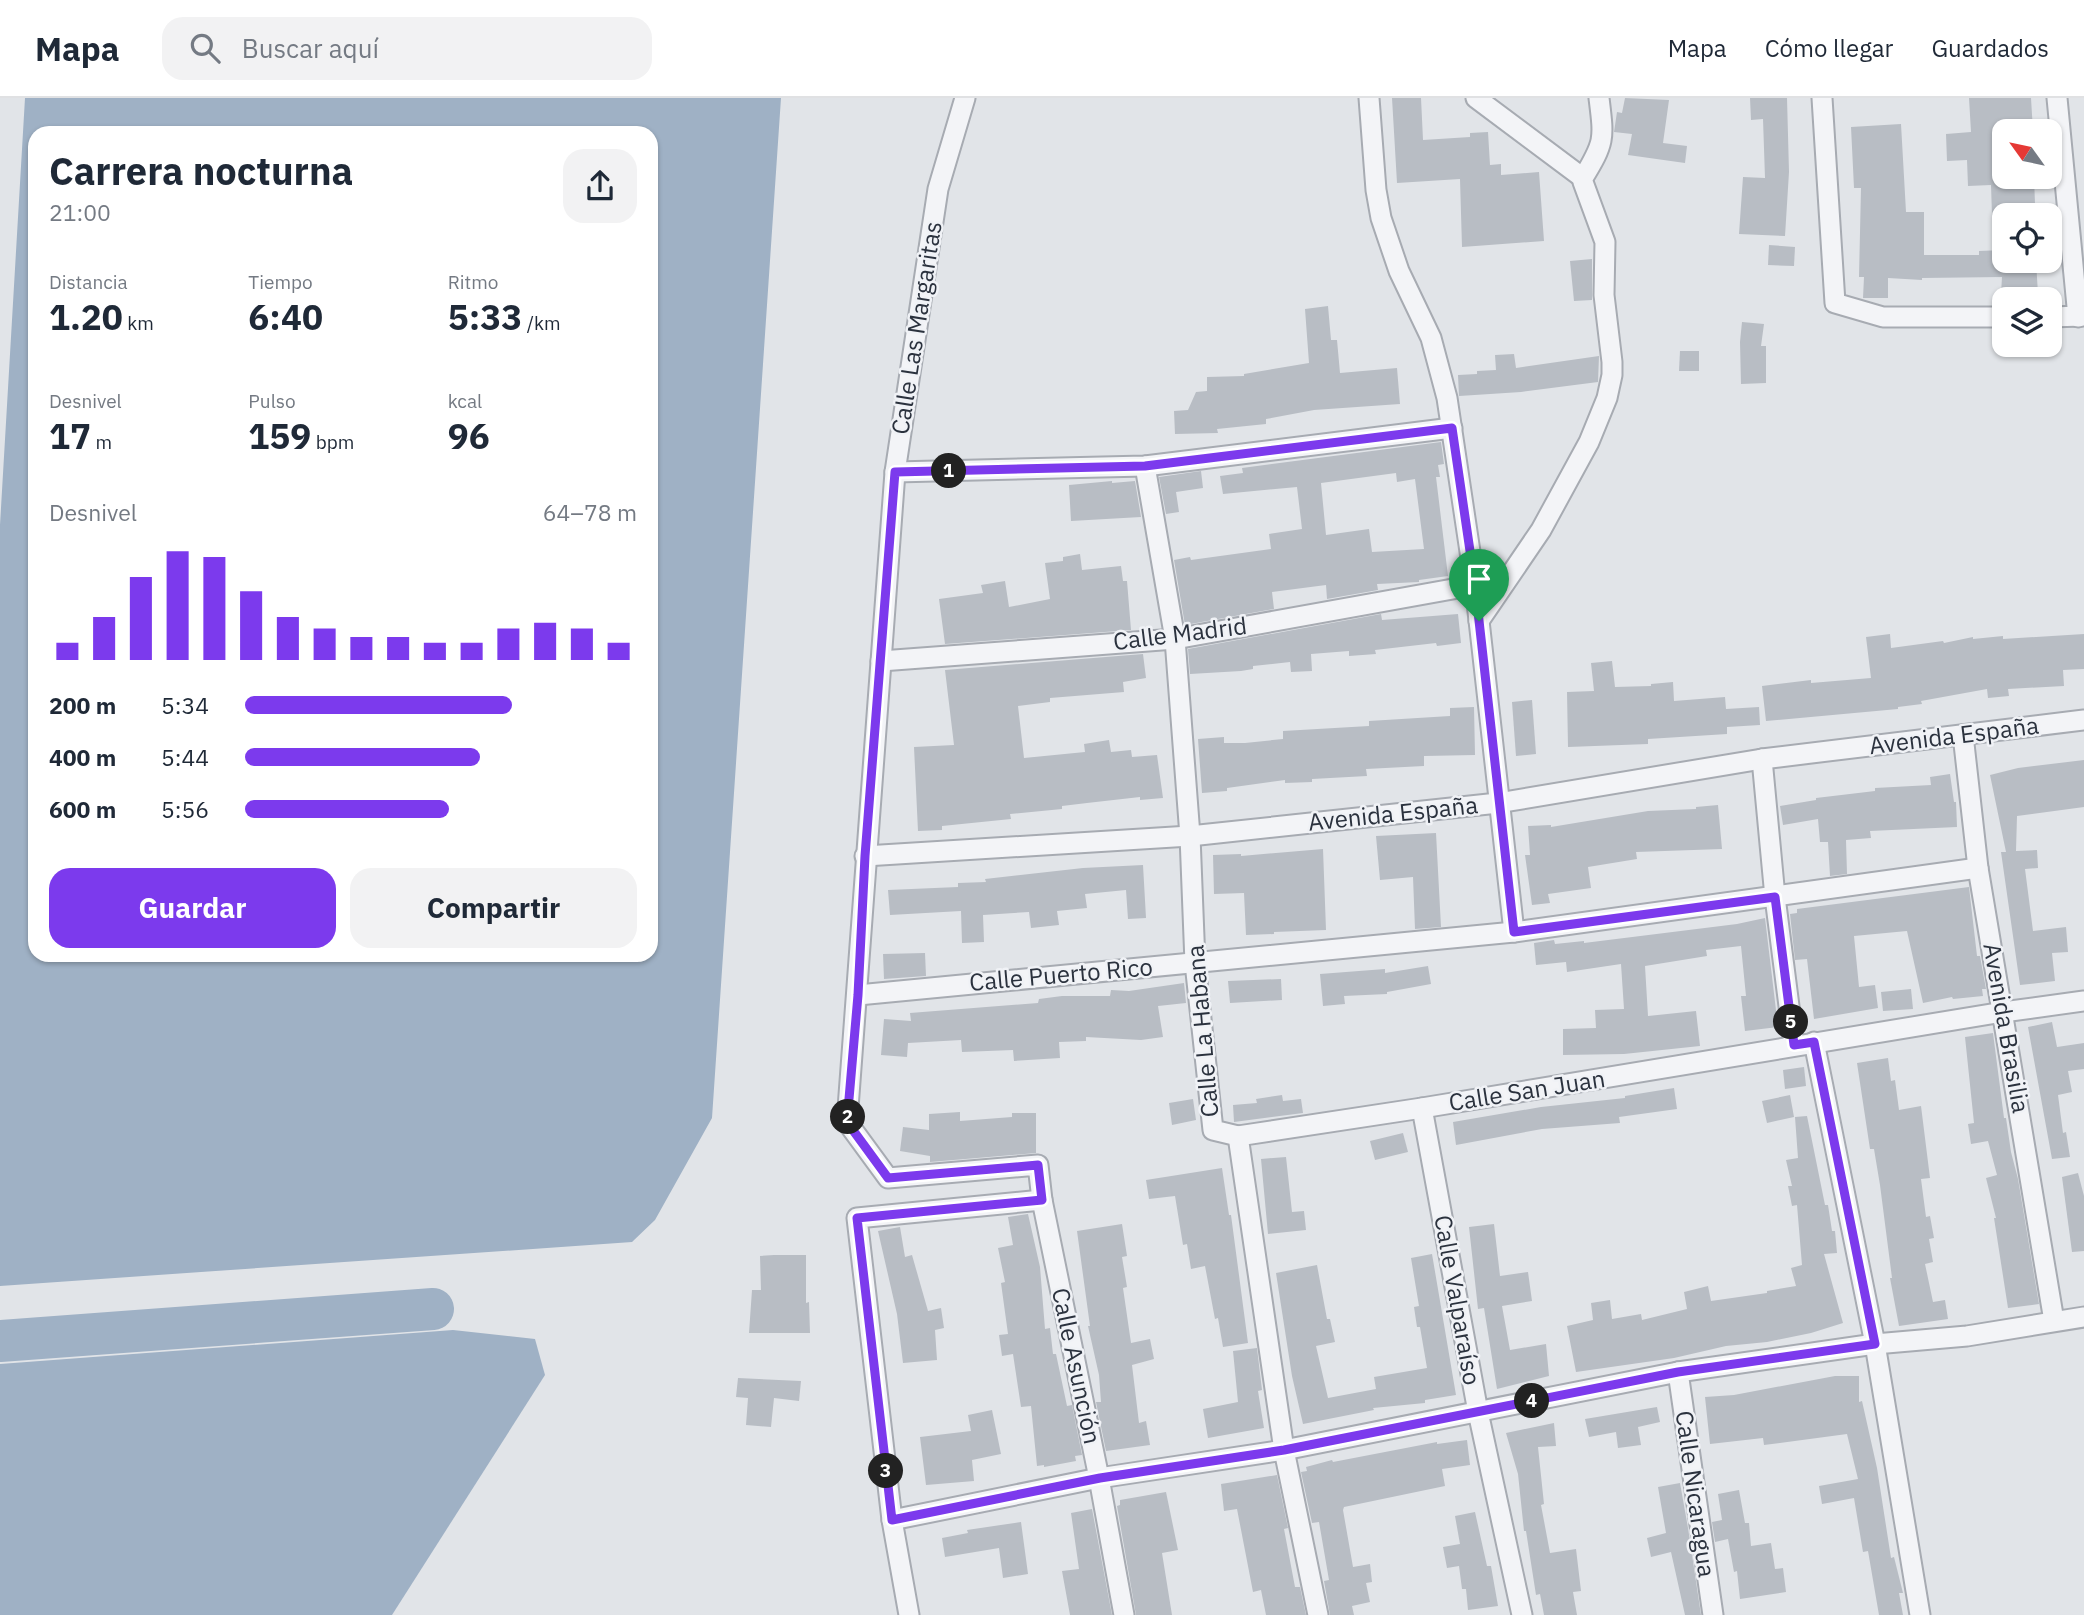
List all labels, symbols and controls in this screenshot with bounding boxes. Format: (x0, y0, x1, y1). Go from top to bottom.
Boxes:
search box (162, 17, 652, 80)
text: Mapa (35, 27, 120, 70)
icon: search (186, 29, 224, 67)
text: Buscar aquí (242, 31, 379, 65)
text: Mapa (1668, 32, 1727, 64)
text: Cómo llegar (1765, 32, 1893, 64)
text: Guardados (1931, 32, 2049, 64)
north arrow (1992, 119, 2062, 189)
map controls (1992, 119, 2062, 357)
text: Carrera nocturna (49, 146, 353, 195)
button: share (563, 149, 637, 223)
text: 21:00 (49, 197, 111, 227)
button: locate (1992, 203, 2062, 273)
street label: Calle Las Margaritas (883, 219, 949, 437)
text: Distancia (49, 270, 128, 294)
text: Tiempo (248, 270, 313, 294)
text: Ritmo (448, 270, 498, 294)
button: layers (1992, 287, 2062, 357)
text: 1.20 (49, 294, 123, 340)
text: 6:40 (248, 294, 323, 340)
text: 5:33 (448, 294, 522, 340)
text: km (123, 311, 154, 335)
text: /km (522, 311, 561, 335)
text: Desnivel (49, 389, 122, 413)
text: Pulso (248, 389, 296, 413)
text: kcal (448, 389, 482, 413)
text: 17 (49, 413, 91, 459)
text: 159 (248, 413, 311, 459)
text: 96 (448, 413, 490, 459)
text: m (91, 430, 112, 454)
text: bpm (311, 430, 354, 454)
pin: 1 (932, 454, 967, 488)
text: 1 (943, 458, 954, 482)
text: Desnivel (49, 497, 137, 527)
text: 64–78 m (543, 497, 637, 527)
pin (1449, 549, 1509, 621)
icon: arrive (1460, 560, 1498, 598)
street label: Calle Madrid (1111, 609, 1249, 657)
text: 200 m (49, 690, 116, 720)
text: 5:34 (161, 690, 209, 720)
street label: Avenida España (1867, 709, 2041, 761)
text: 400 m (49, 742, 116, 772)
text: 5:44 (161, 742, 209, 772)
street label: Avenida España (1306, 788, 1480, 838)
text: 600 m (49, 794, 116, 824)
text: 5:56 (161, 794, 209, 824)
button: Guardar (49, 868, 336, 948)
button: Compartir (350, 868, 637, 948)
street label: Avenida Brasilia (1976, 940, 2038, 1115)
street label: Calle La Habana (1179, 943, 1225, 1119)
street label: Calle Puerto Rico (968, 950, 1154, 998)
pin: 5 (1774, 1004, 1809, 1040)
text: 5 (1785, 1009, 1796, 1033)
street label: Calle San Juan (1446, 1062, 1607, 1118)
pin: 2 (830, 1100, 866, 1134)
text: 2 (842, 1104, 853, 1128)
street label: Calle Valparaíso (1427, 1212, 1489, 1387)
street label: Calle Asunción (1045, 1285, 1109, 1447)
pin: 4 (1514, 1384, 1550, 1418)
text: 4 (1526, 1388, 1537, 1412)
street label: Calle Nicaragua (1668, 1408, 1724, 1579)
pin: 3 (868, 1454, 903, 1488)
text: 3 (880, 1458, 891, 1482)

